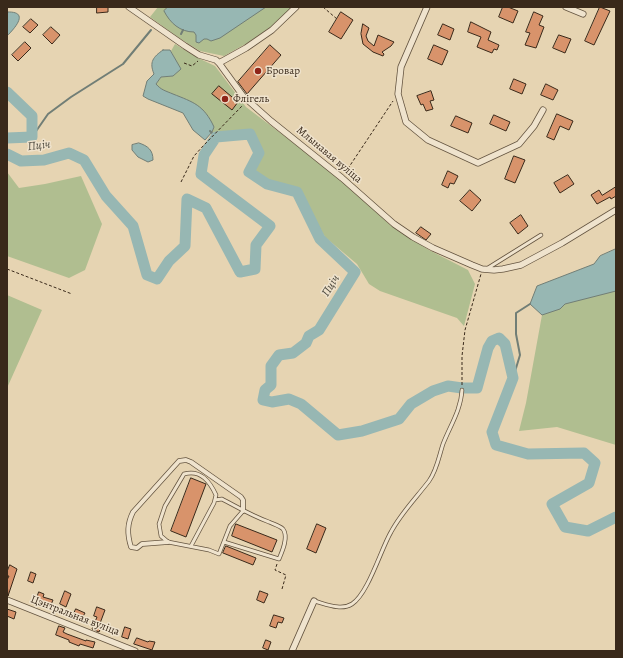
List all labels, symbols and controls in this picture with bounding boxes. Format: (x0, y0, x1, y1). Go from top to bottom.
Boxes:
place label: Бровар (266, 64, 300, 78)
marker: Бровар (253, 66, 263, 76)
place label: Флігель (233, 92, 269, 106)
marker: Флігель (220, 94, 230, 104)
street label: Млынавая вуліца (294, 124, 364, 186)
water label: Пціч (27, 137, 51, 155)
water label: Пціч (319, 272, 343, 300)
street label: Цэнтральная вуліца (29, 593, 121, 639)

